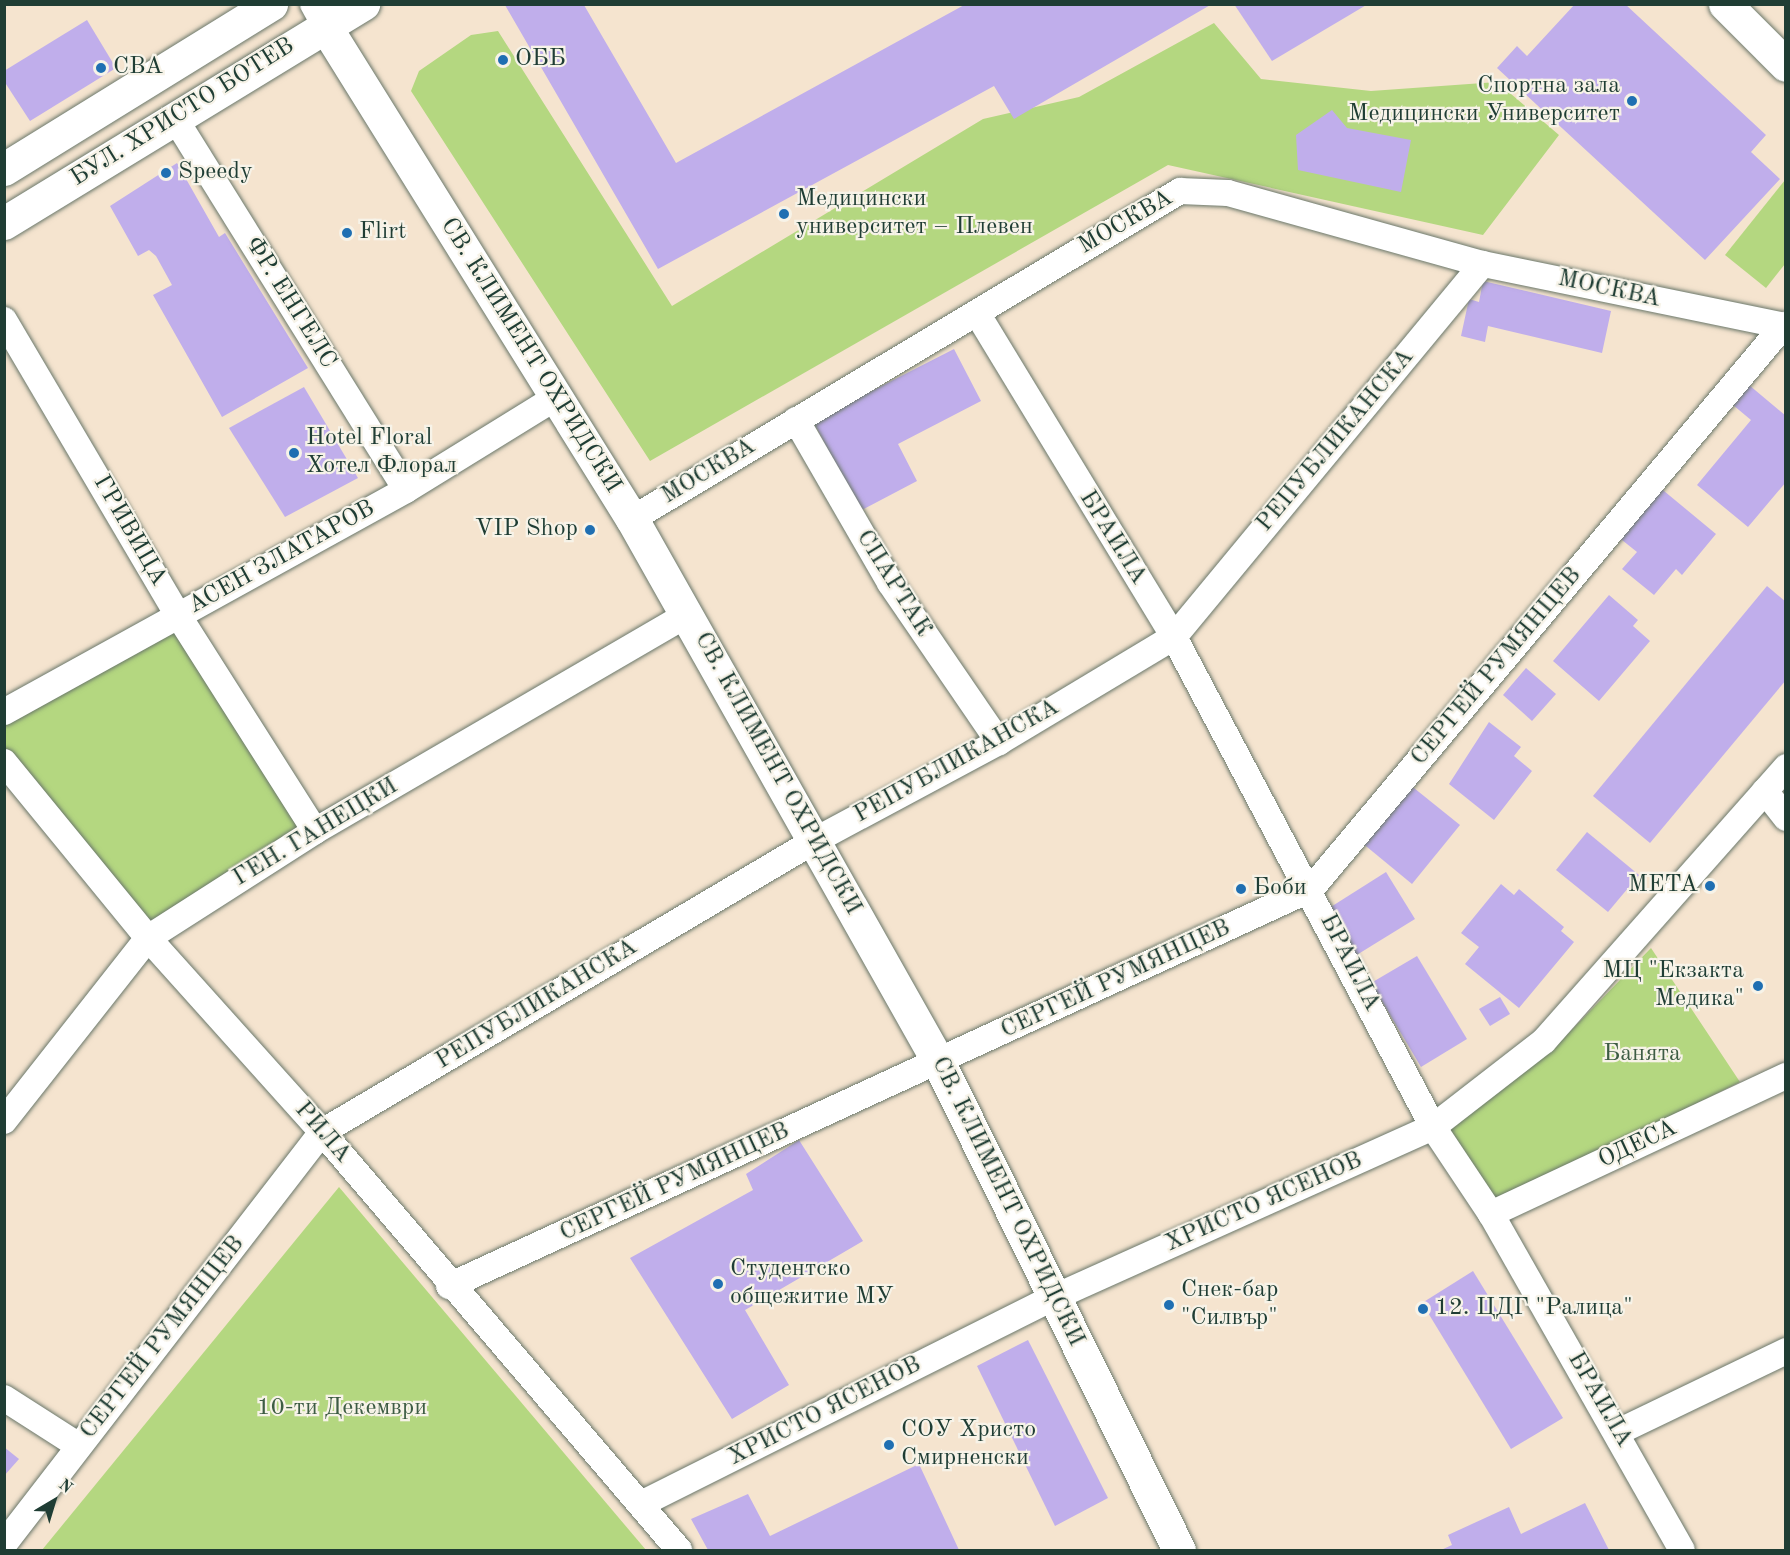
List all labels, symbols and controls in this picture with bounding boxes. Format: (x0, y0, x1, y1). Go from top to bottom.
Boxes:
street label: БУЛ. ХРИСТО БОТЕВ (66, 32, 300, 194)
place label: ОББ (515, 46, 566, 74)
marker: ОББ (496, 53, 510, 67)
place label: CBA (113, 54, 163, 82)
marker: CBA (94, 61, 108, 75)
place label: Спортна зала Медицински Университет (1348, 73, 1620, 129)
marker: Спортна зала Медицински Университет (1625, 94, 1639, 108)
place label: Speedy (178, 159, 253, 187)
marker: Speedy (159, 166, 173, 180)
street label: МОСКВА (1074, 184, 1178, 262)
place label: Медицински университет – Плевен (796, 186, 1033, 242)
marker: Медицински университет – Плевен (777, 207, 791, 221)
street label: СВ. КЛИМЕНТ ОХРИДСКИ (433, 213, 627, 499)
place label: Flirt (359, 219, 406, 247)
marker: Flirt (340, 226, 354, 240)
street label: ФР. ЕНГЕЛС (238, 232, 342, 374)
street label: МОСКВА (1555, 265, 1663, 315)
street label: РЕПУБЛИКАНСКА (1251, 344, 1421, 538)
place label: Hotel Floral Хотел Флорал (306, 425, 457, 481)
street label: МОСКВА (657, 433, 761, 511)
marker: Hotel Floral Хотел Флорал (287, 446, 301, 460)
street label: ГРИВИЦА (86, 471, 172, 591)
street label: БРАИЛА (1072, 486, 1152, 590)
street label: АСЕН ЗЛАТАРОВ (184, 495, 380, 621)
place label: VIP Shop (475, 516, 578, 544)
marker: VIP Shop (583, 523, 597, 537)
street label: СПАРТАК (849, 525, 937, 643)
street label: СЕРГЕЙ РУМЯНЦЕВ (1406, 562, 1588, 772)
street label: СВ. КЛИМЕНТ ОХРИДСКИ (687, 628, 867, 920)
street label: РЕПУБЛИКАНСКА (850, 694, 1064, 830)
street label: ГЕН. ГАНЕЦКИ (228, 772, 404, 894)
place label: META (1628, 872, 1698, 900)
place label: Боби (1253, 875, 1307, 903)
marker: META (1703, 879, 1717, 893)
marker: Боби (1234, 882, 1248, 896)
street label: БРАИЛА (1312, 910, 1386, 1016)
street label: СЕРГЕЙ РУМЯНЦЕВ (997, 914, 1235, 1046)
street label: РЕПУБЛИКАНСКА (431, 933, 643, 1077)
place label: МЦ "Екзакта Медика" (1602, 958, 1744, 1014)
marker: МЦ "Екзакта Медика" (1749, 977, 1767, 995)
park label: Банята (1603, 1041, 1681, 1069)
street label: СВ. КЛИМЕНТ ОХРИДСКИ (924, 1052, 1090, 1352)
street label: РИЛА (288, 1096, 356, 1170)
street label: ОДЕСА (1594, 1114, 1682, 1176)
street label: СЕРГЕЙ РУМЯНЦЕВ (556, 1117, 794, 1249)
street label: ХРИСТО ЯСЕНОВ (1161, 1147, 1367, 1259)
street label: СЕРГЕЙ РУМЯНЦЕВ (75, 1231, 251, 1445)
place label: Студентско общежитие МУ (730, 1256, 894, 1312)
marker: Студентско общежитие МУ (711, 1277, 725, 1291)
place label: Снек-бар "Силвър" (1181, 1277, 1278, 1333)
place label: 12. ЦДГ "Ралица" (1435, 1295, 1633, 1323)
marker: Снек-бар "Силвър" (1162, 1298, 1176, 1312)
marker: 12. ЦДГ "Ралица" (1416, 1302, 1430, 1316)
street label: БРАИЛА (1560, 1347, 1638, 1453)
street label: ХРИСТО ЯСЕНОВ (724, 1351, 926, 1473)
park label: 10-ти Декември (257, 1395, 427, 1423)
place label: СОУ Христо Смирненски (901, 1417, 1036, 1473)
marker: СОУ Христо Смирненски (882, 1438, 896, 1452)
north arrow (24, 1471, 84, 1531)
text: N (55, 1477, 75, 1497)

